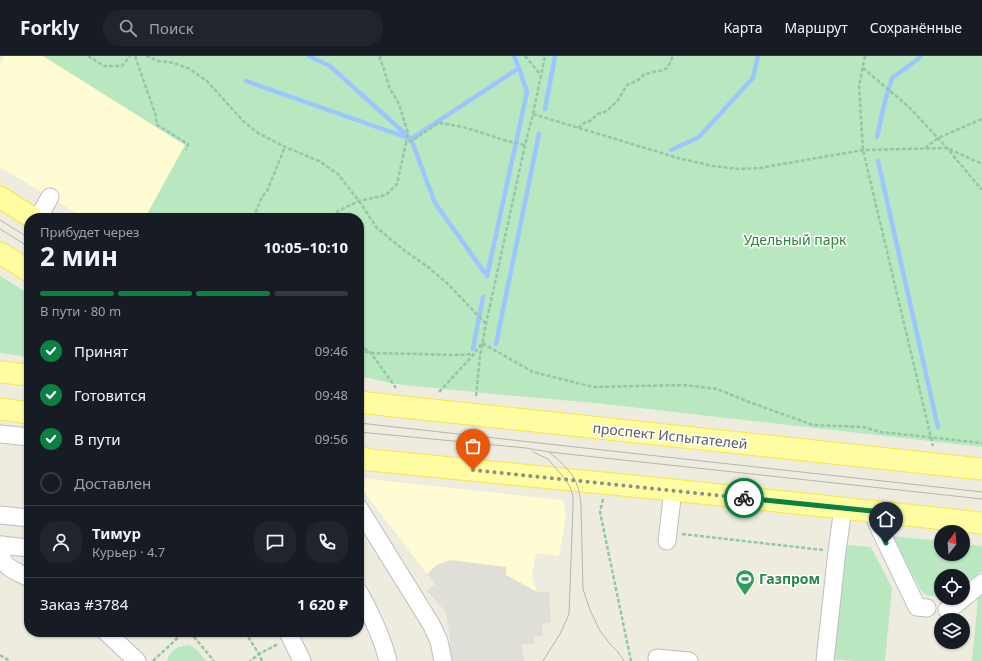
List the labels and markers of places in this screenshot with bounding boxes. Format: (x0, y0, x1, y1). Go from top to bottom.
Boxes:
pin (456, 429, 490, 470)
pin (869, 502, 903, 543)
sports icon: Газпром (734, 568, 756, 596)
place label: Газпром (759, 569, 820, 588)

